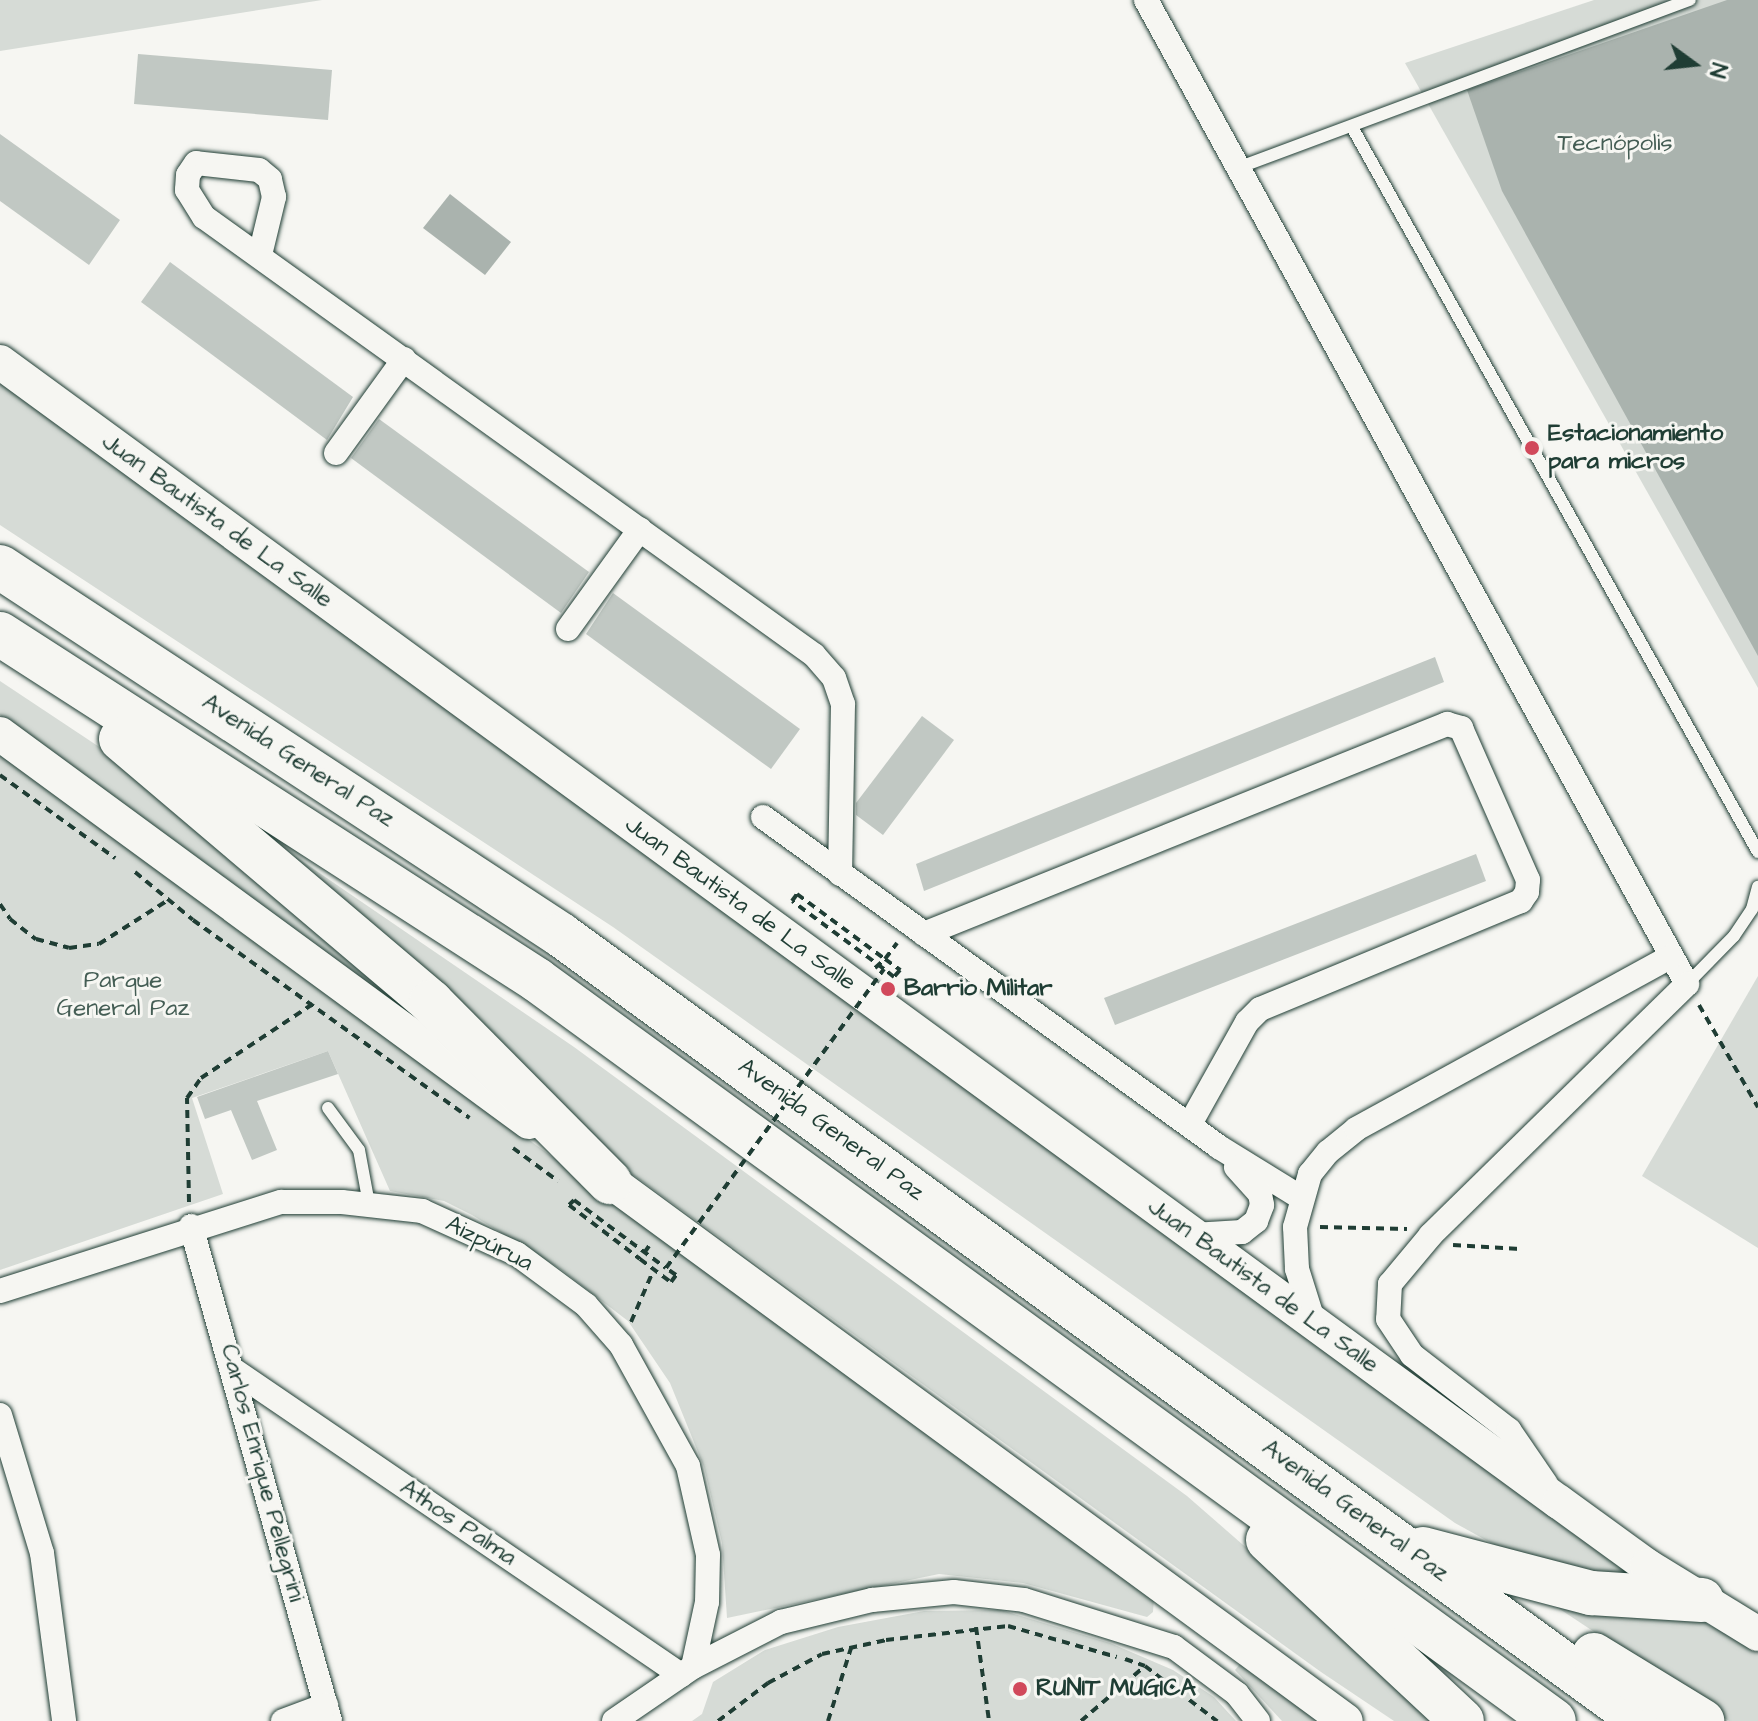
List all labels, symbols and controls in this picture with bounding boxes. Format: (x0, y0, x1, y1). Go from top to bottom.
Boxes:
north arrow (1654, 24, 1734, 104)
text: N (1701, 60, 1734, 81)
park label: Tecnópolis (1558, 130, 1672, 158)
place label: Estacionamiento para micros (1548, 420, 1723, 476)
street label: Juan Bautista de La Salle (96, 427, 338, 615)
marker: Estacionamiento para micros (1523, 439, 1541, 457)
street label: Avenida General Paz (196, 688, 400, 834)
street label: Juan Bautista de La Salle (619, 810, 861, 998)
park label: Parque General Paz (57, 967, 189, 1023)
place label: Barrio Militar (904, 975, 1053, 1003)
marker: Barrio Militar (879, 980, 897, 998)
street label: Avenida General Paz (732, 1053, 930, 1207)
street label: Juan Bautista de La Salle (1142, 1192, 1384, 1380)
street label: Aizpúrua (441, 1210, 537, 1278)
street label: Carlos Enrique Pellegrini (214, 1341, 310, 1605)
street label: Avenida General Paz (1256, 1434, 1454, 1588)
street label: Athos Palma (394, 1474, 522, 1572)
place label: RUNIT MUGICA (1036, 1675, 1196, 1703)
marker: RUNIT MUGICA (1011, 1680, 1029, 1698)

